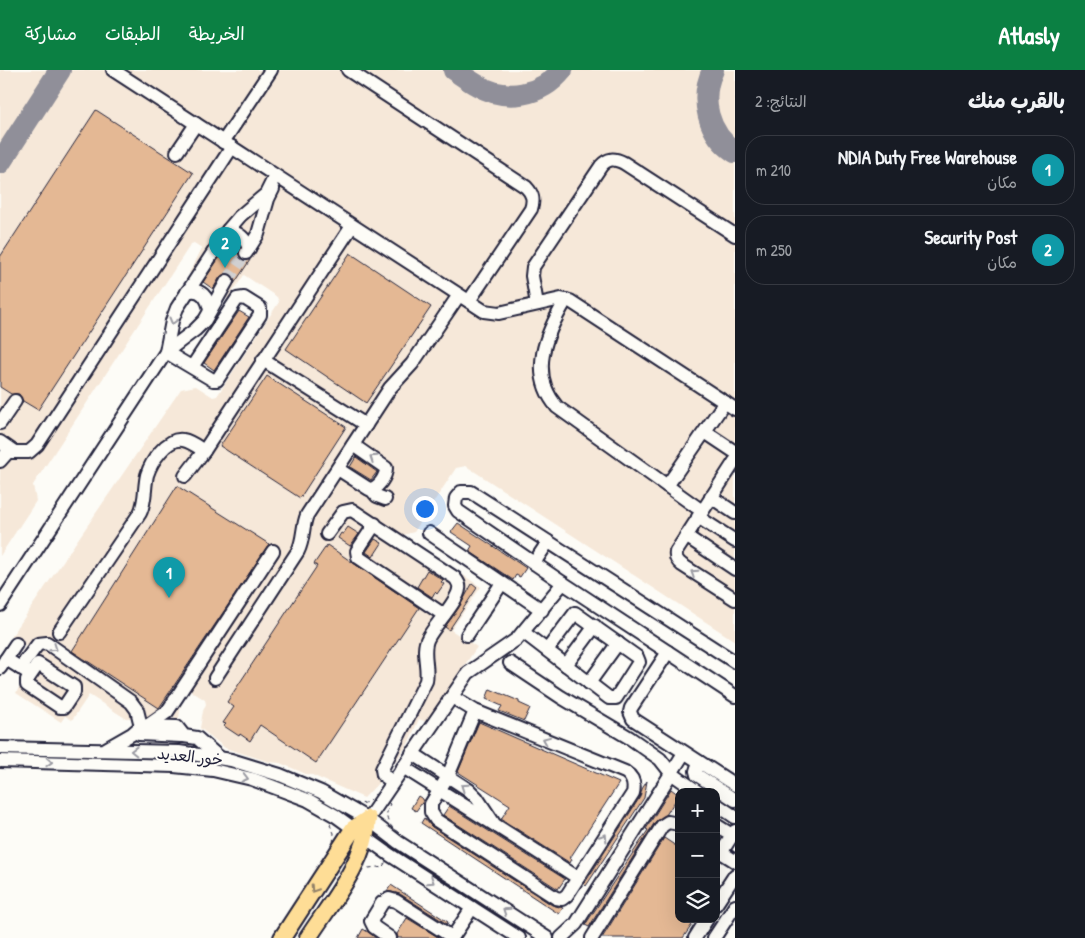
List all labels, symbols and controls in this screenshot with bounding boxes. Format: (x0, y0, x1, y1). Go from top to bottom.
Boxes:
text: Atlasly (998, 19, 1060, 51)
text: مشاركة (25, 21, 77, 46)
text: الطبقات (105, 21, 161, 46)
text: الخريطة (189, 21, 245, 46)
text: بالقرب منك (968, 86, 1065, 115)
text: النتائج: 2 (755, 90, 807, 112)
text: NDIA Duty Free Warehouse (838, 144, 1017, 170)
text: 210 m (756, 159, 791, 181)
text: 1 (1045, 159, 1051, 181)
text: مكان (987, 171, 1017, 193)
text: Security Post (925, 224, 1017, 250)
pin: 2 (209, 227, 241, 268)
text: 250 m (756, 239, 792, 261)
text: 2 (1044, 239, 1052, 261)
text: مكان (987, 251, 1017, 273)
one-way arrow (168, 316, 179, 325)
one-way arrow (369, 455, 378, 465)
your location (412, 496, 438, 522)
pin: 1 (153, 557, 185, 598)
one-way arrow (690, 569, 699, 579)
one-way arrow (49, 642, 58, 651)
one-way arrow (542, 735, 551, 746)
street label: خور العديد (156, 742, 224, 770)
one-way arrow (130, 746, 138, 756)
one-way arrow (45, 757, 53, 767)
one-way arrow (241, 772, 250, 783)
one-way arrow (460, 784, 469, 793)
map controls (675, 788, 720, 923)
button: + (675, 788, 720, 833)
one-way arrow (598, 833, 607, 843)
button: − (675, 833, 720, 878)
one-way arrow (426, 875, 435, 885)
button: layers (675, 878, 720, 923)
one-way arrow (310, 884, 320, 893)
one-way arrow (503, 908, 512, 917)

